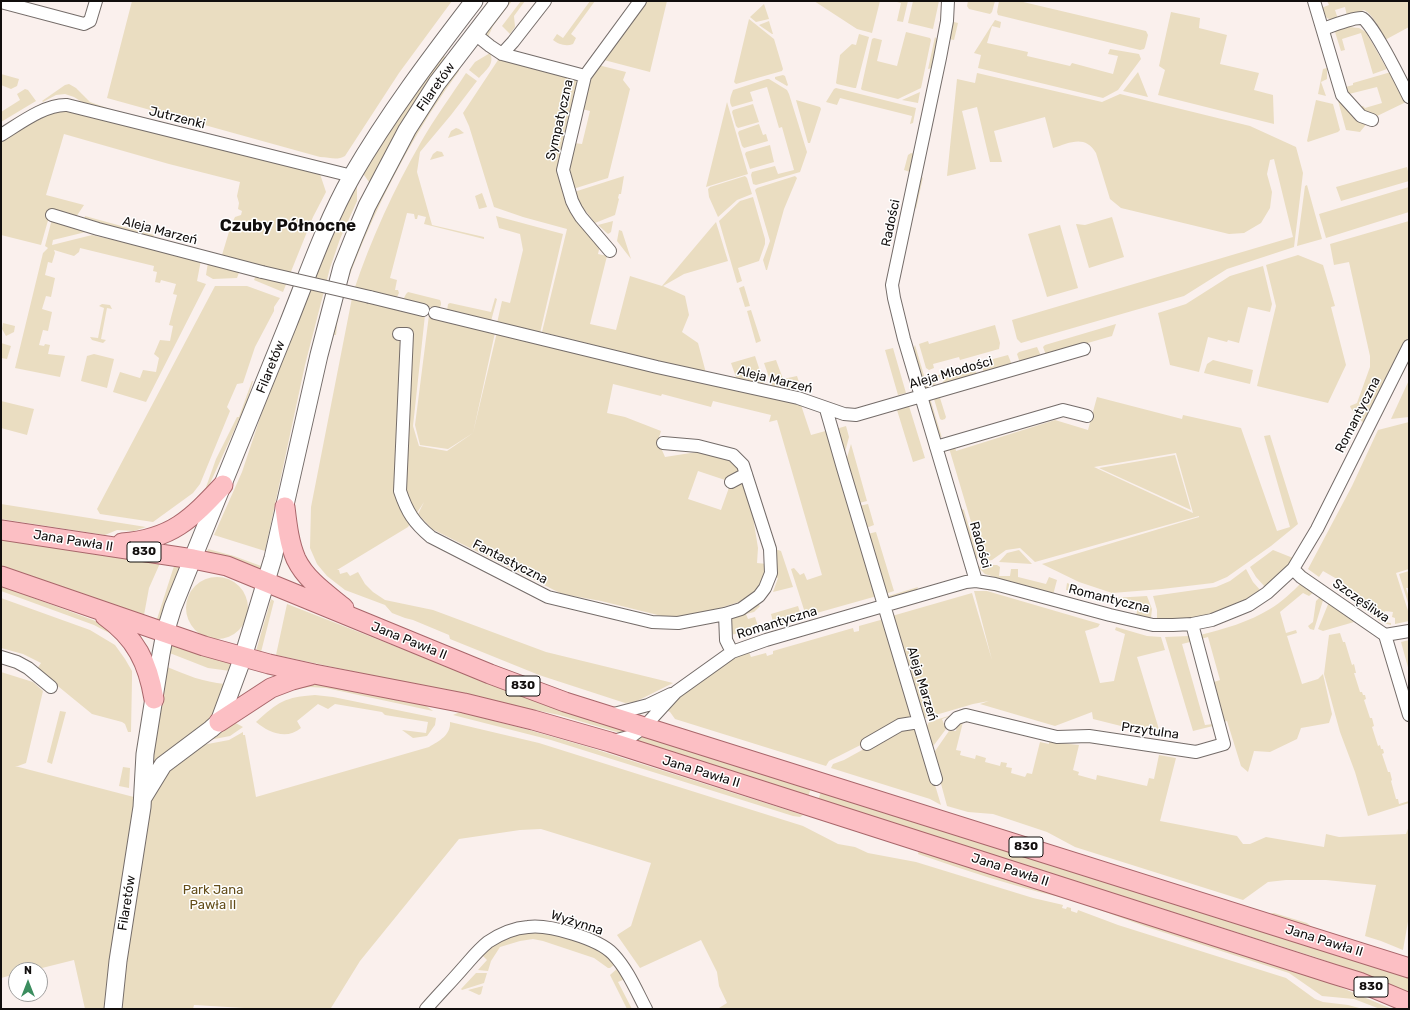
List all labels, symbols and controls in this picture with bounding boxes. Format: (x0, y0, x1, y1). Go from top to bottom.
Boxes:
street label: Filaretów (414, 60, 458, 114)
street label: Sympatyczna (543, 78, 577, 162)
street label: Jutrzenki (147, 103, 207, 133)
street label: Radości (878, 198, 904, 248)
street label: Aleja Marzeń (121, 214, 199, 248)
district label: Czuby Północne (220, 216, 356, 236)
street label: Filaretów (253, 338, 289, 396)
street label: Aleja Młodości (907, 354, 995, 392)
street label: Aleja Marzeń (736, 363, 814, 397)
street label: Romantyczna (1332, 374, 1384, 456)
street label: Radości (966, 520, 994, 570)
street label: Jana Pawła II (32, 527, 114, 555)
street label: Fantastyczna (470, 536, 550, 588)
road number: 830 (127, 542, 161, 562)
street label: Szczęśliwa (1330, 576, 1392, 626)
street label: Romantyczna (1067, 581, 1151, 617)
street label: Romantyczna (735, 603, 819, 643)
street label: Jana Pawła II (369, 619, 449, 663)
street label: Aleja Marzeń (903, 645, 941, 723)
road number: 830 (506, 676, 540, 696)
street label: Przytulna (1120, 719, 1180, 743)
street label: Jana Pawła II (660, 753, 742, 791)
road number: 830 (1009, 837, 1043, 857)
street label: Jana Pawła II (969, 850, 1051, 890)
street label: Filaretów (115, 874, 139, 932)
park label: Park Jana Pawła II (183, 882, 243, 913)
street label: Wyżynna (549, 907, 605, 939)
street label: Jana Pawła II (1283, 922, 1365, 960)
north arrow (8, 962, 48, 1002)
text: N (24, 964, 32, 977)
road number: 830 (1354, 977, 1388, 997)

